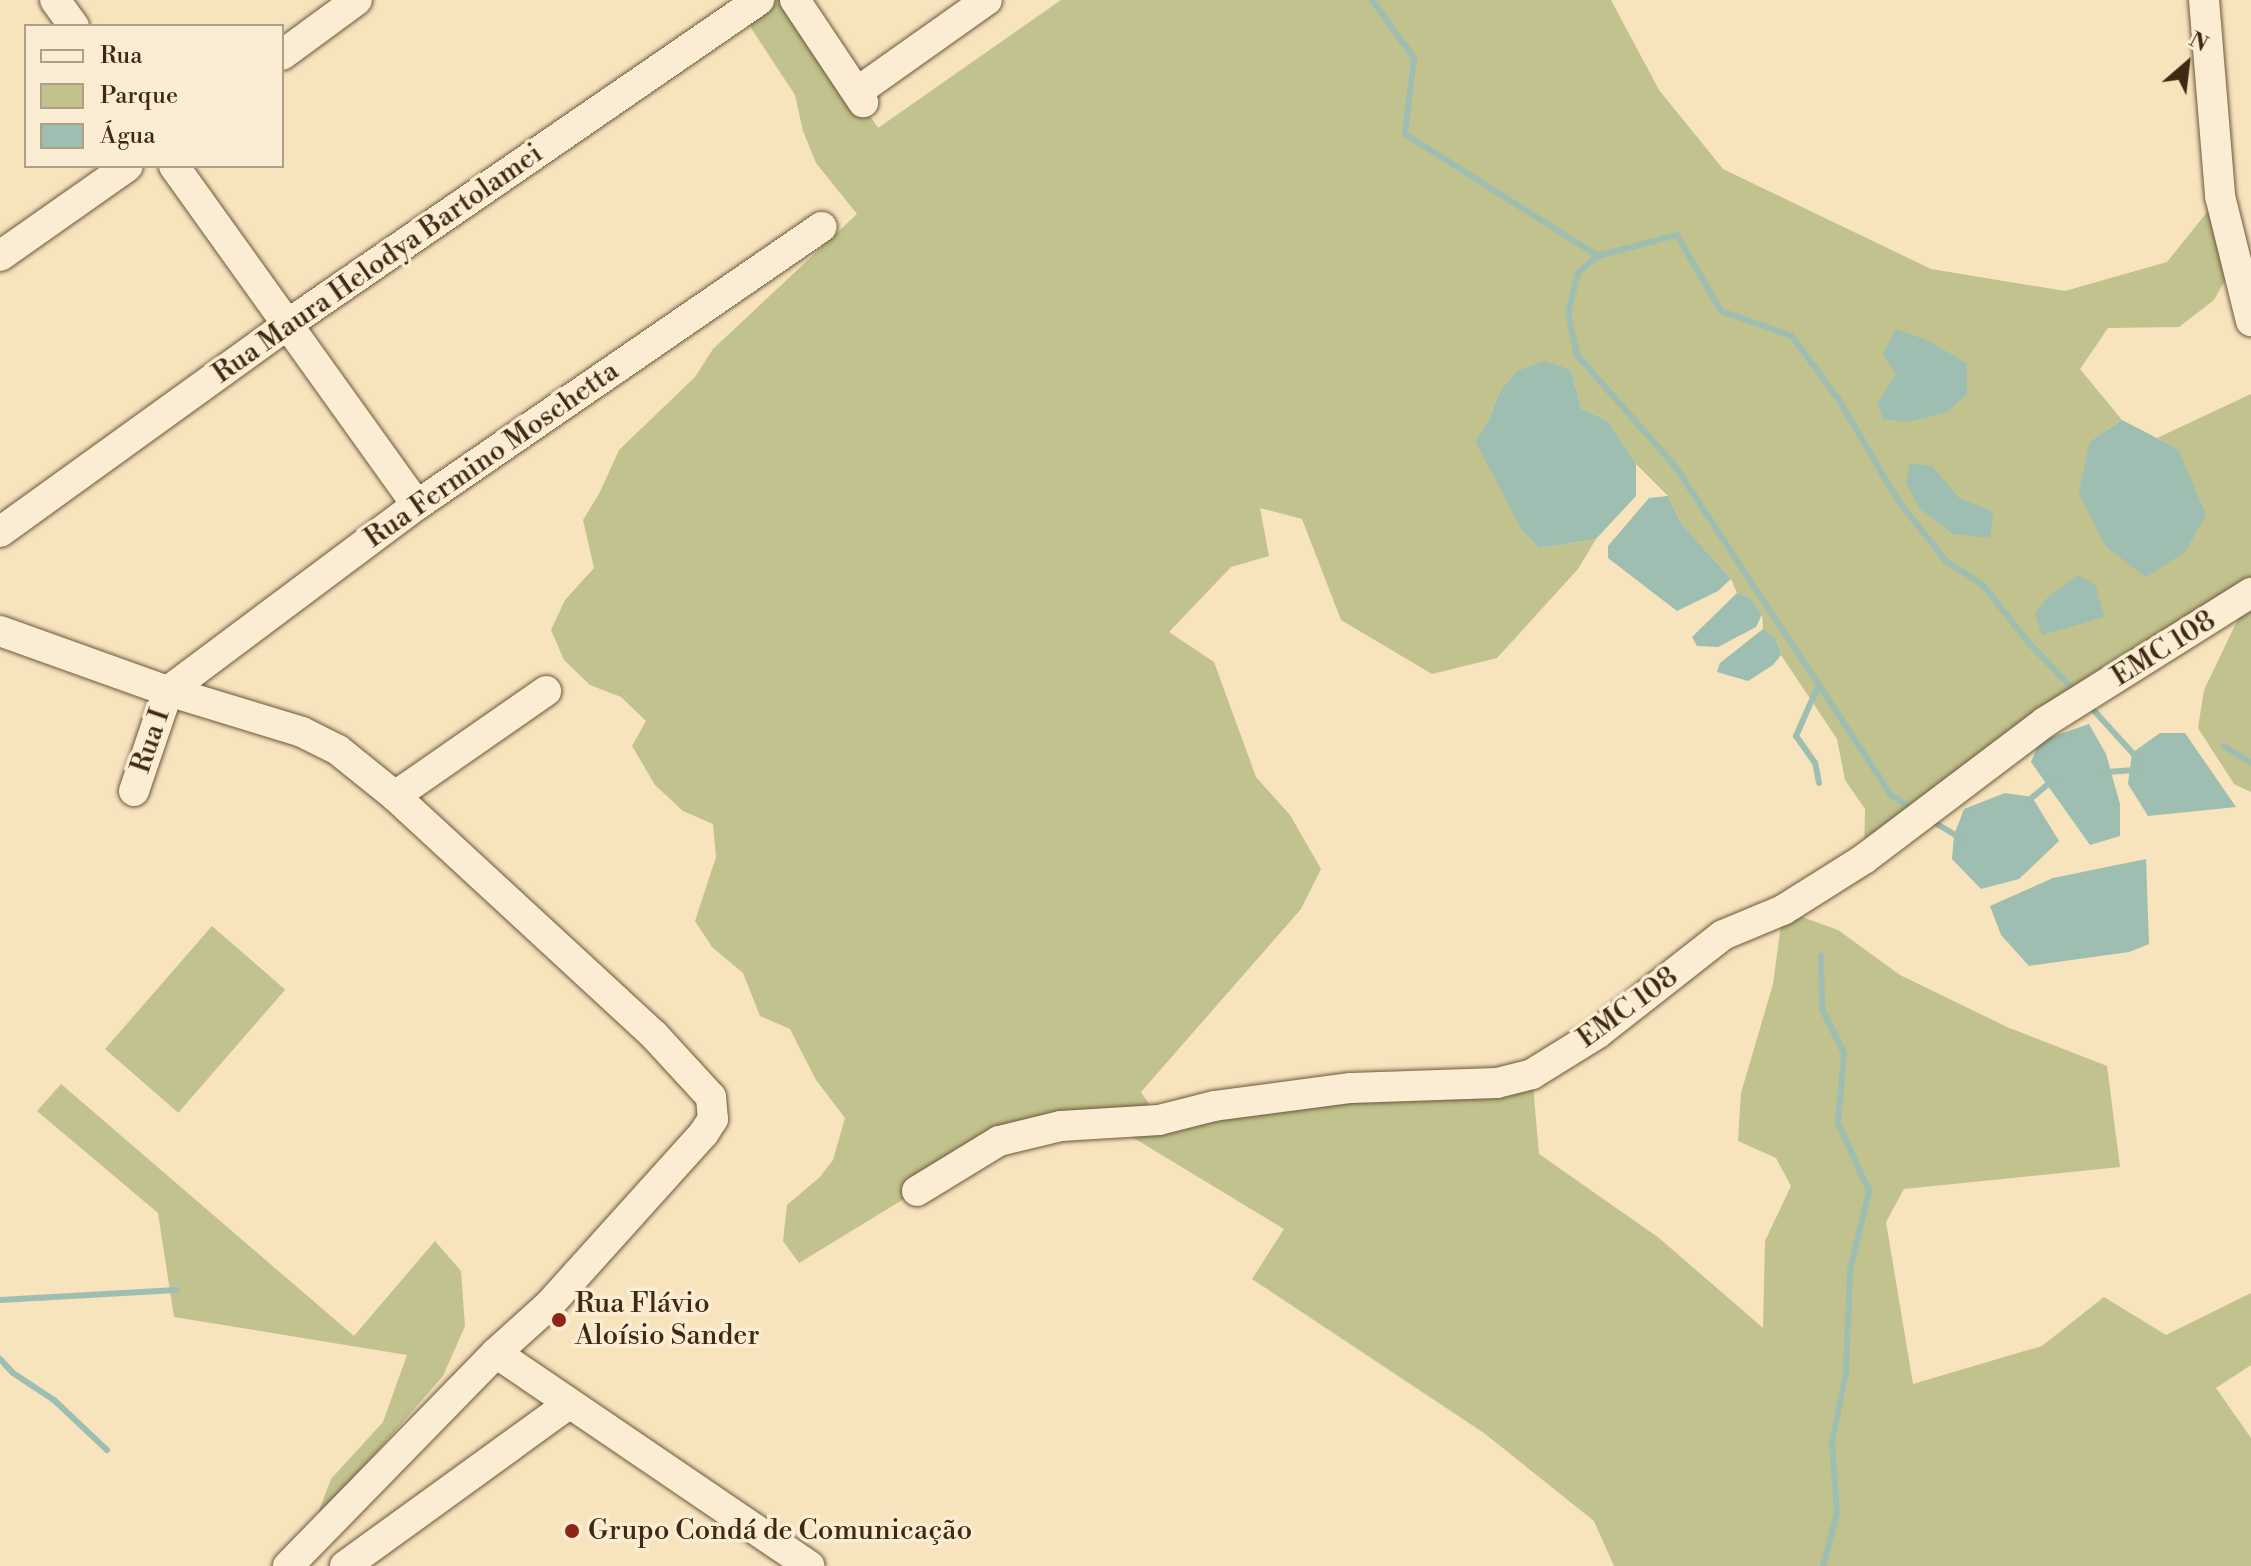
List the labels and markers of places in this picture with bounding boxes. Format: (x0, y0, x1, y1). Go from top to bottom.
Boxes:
place label: Rua Flávio Aloísio Sander (575, 1287, 760, 1353)
marker: Rua Flávio Aloísio Sander (550, 1311, 568, 1329)
place label: Grupo Condá de Comunicação (588, 1514, 972, 1548)
marker: Grupo Condá de Comunicação (563, 1522, 581, 1540)

